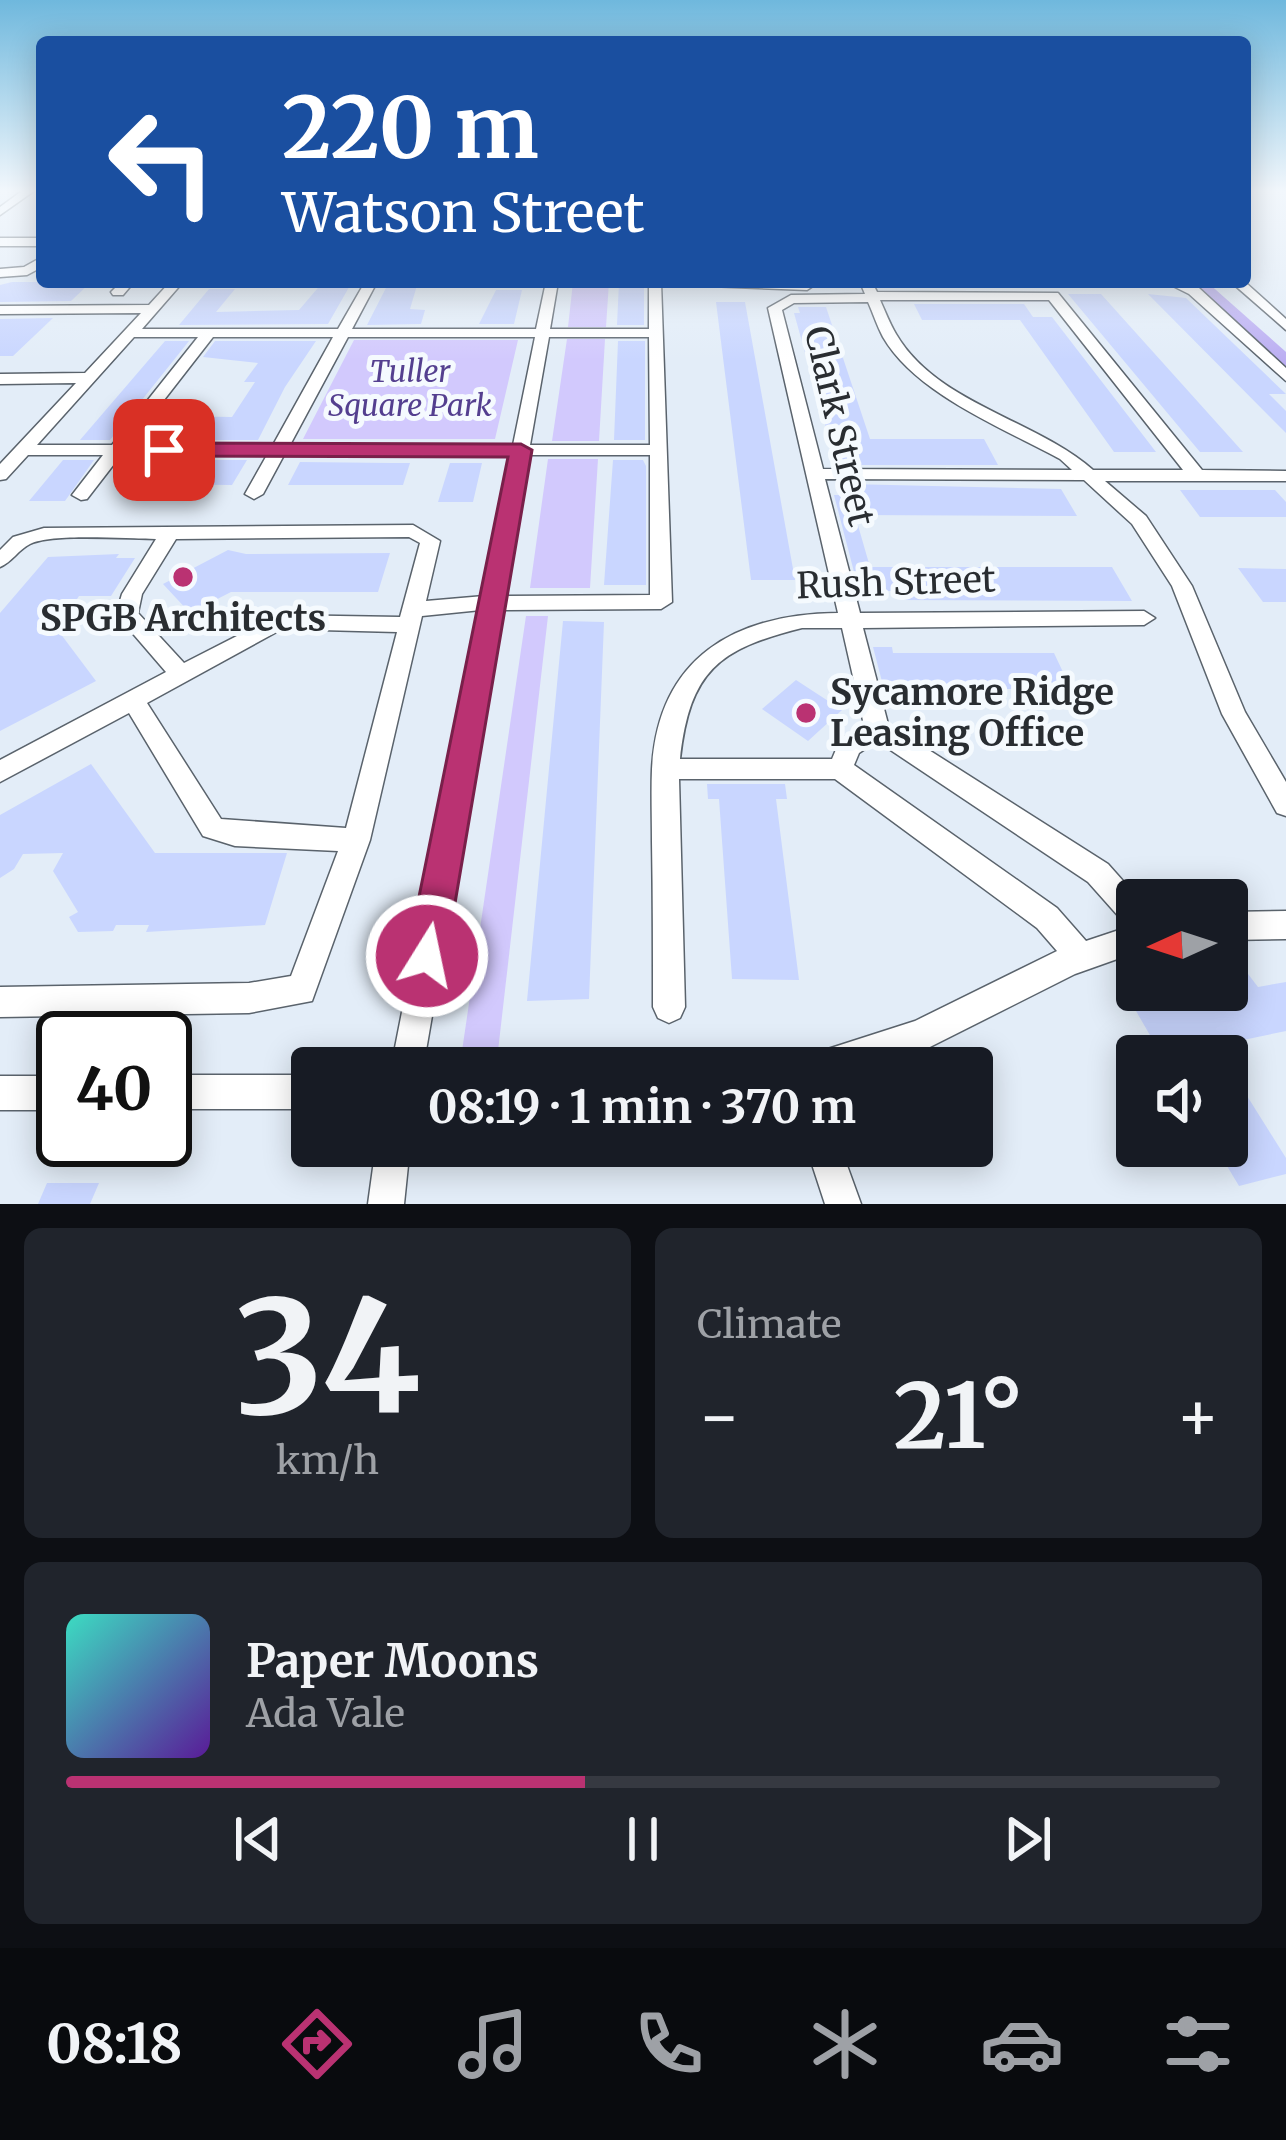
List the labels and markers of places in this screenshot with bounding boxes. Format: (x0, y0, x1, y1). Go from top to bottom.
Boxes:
pin (113, 399, 215, 501)
marker: SPGB Architects (170, 564, 196, 590)
place label: SPGB Architects (40, 596, 326, 641)
place label: Sycamore Ridge Leasing Office (830, 670, 1114, 756)
marker: Sycamore Ridge Leasing Office (793, 700, 819, 726)

